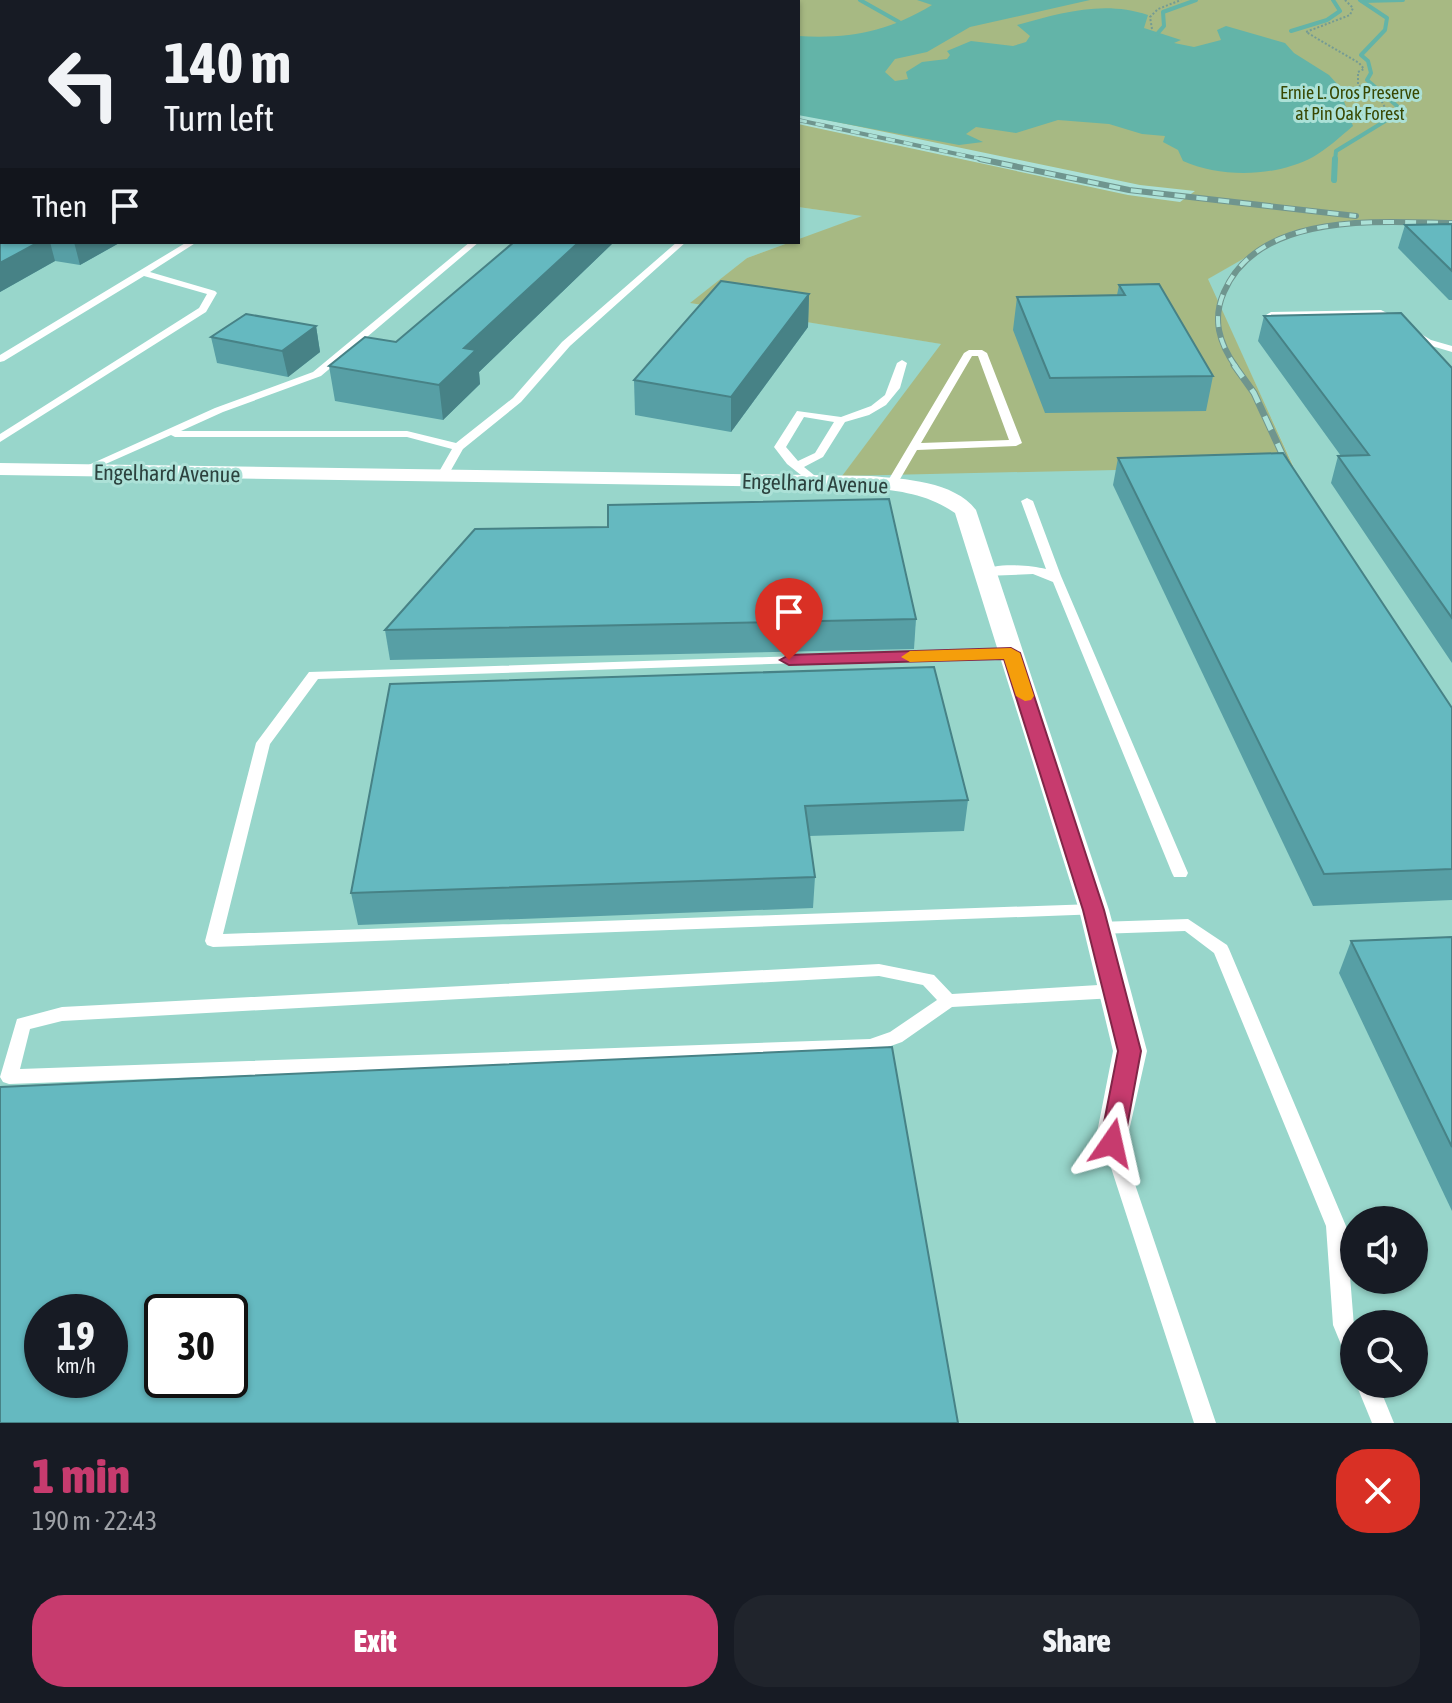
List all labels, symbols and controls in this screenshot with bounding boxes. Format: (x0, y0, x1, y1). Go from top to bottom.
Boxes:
text: 140 m (164, 31, 291, 95)
icon: left (32, 32, 136, 136)
park label: Ernie L. Oros Preserve at Pin Oak Forest (1280, 82, 1420, 124)
text: Turn left (164, 97, 274, 139)
icon: arrive (103, 184, 147, 228)
text: Then (32, 189, 87, 223)
street label: Engelhard Avenue (93, 459, 241, 487)
street label: Engelhard Avenue (741, 467, 889, 499)
pin (755, 578, 823, 660)
icon: arrive (767, 590, 811, 634)
position arrow (1070, 1101, 1154, 1185)
map controls (1340, 1206, 1428, 1398)
button: sound (1340, 1206, 1428, 1294)
speed limit sign: 30 (144, 1294, 248, 1398)
button: search (1340, 1310, 1428, 1398)
text: 19 (57, 1313, 95, 1358)
text: km/h (56, 1354, 96, 1377)
text: 1 min (32, 1448, 130, 1503)
button: close (1336, 1449, 1420, 1533)
text: 190 m · 22:43 (32, 1506, 157, 1536)
button: Exit (32, 1595, 718, 1687)
button: Share (734, 1595, 1420, 1687)

